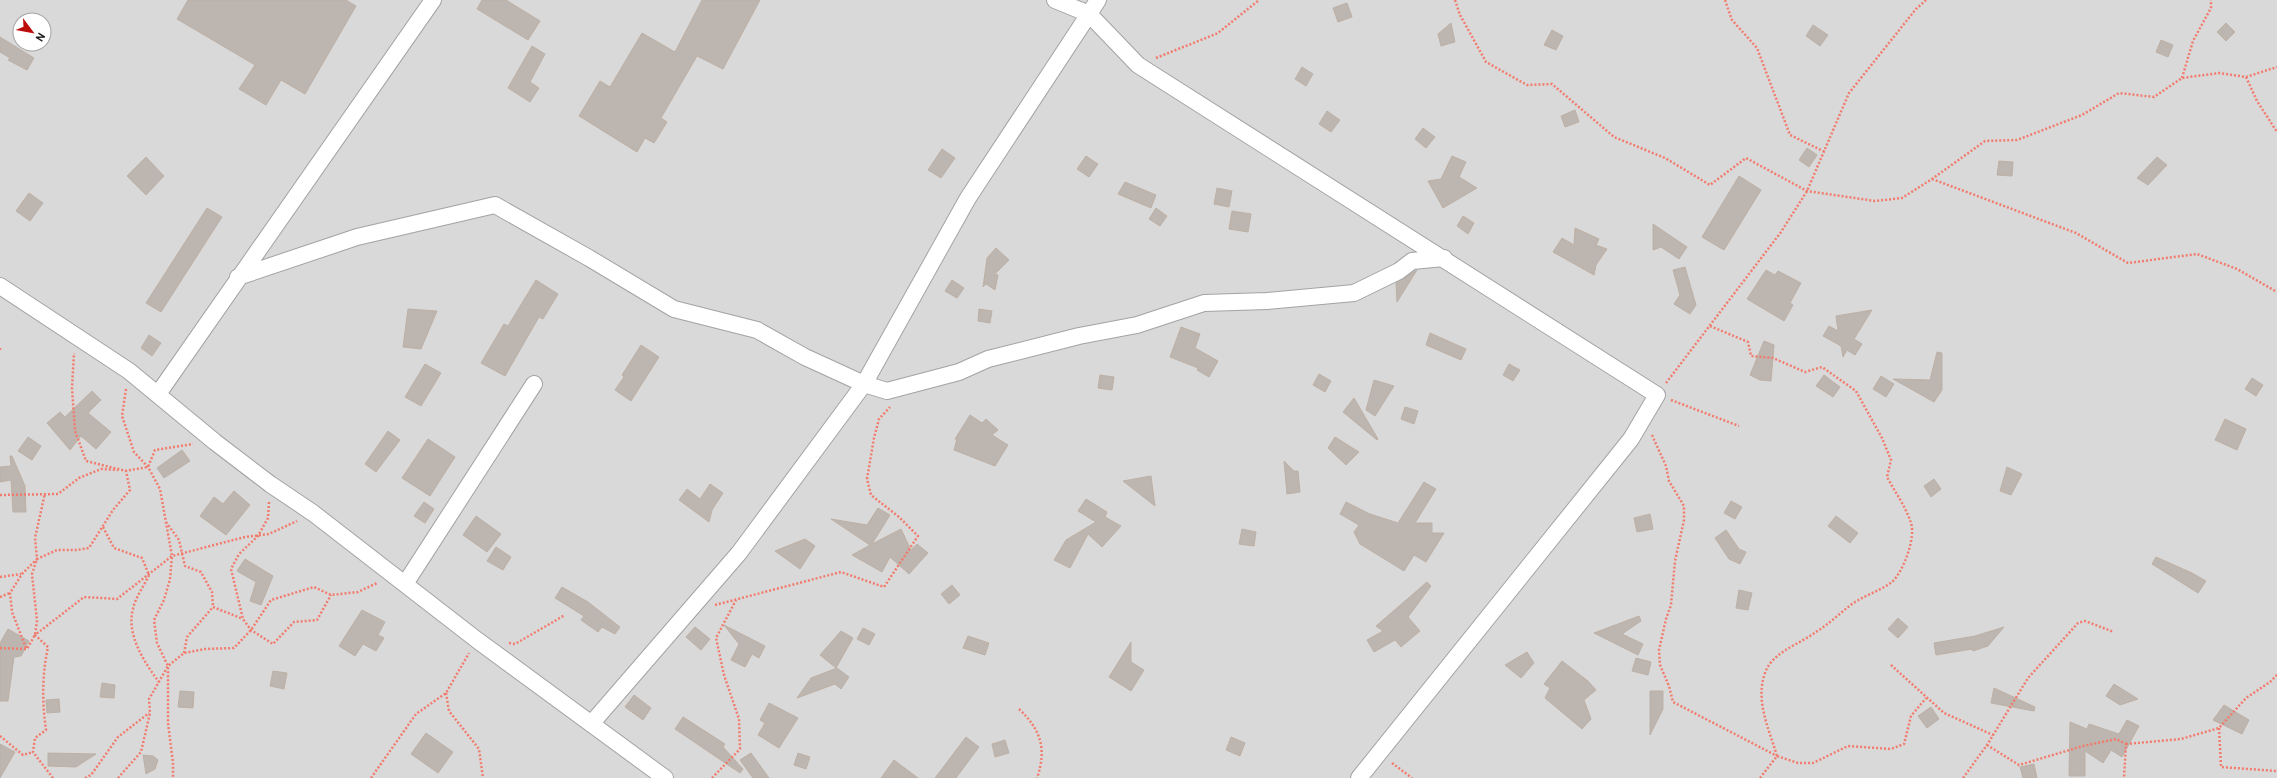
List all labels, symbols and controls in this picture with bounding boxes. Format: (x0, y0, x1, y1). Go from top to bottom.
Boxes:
north arrow (12, 12, 52, 52)
text: N (32, 30, 48, 44)

